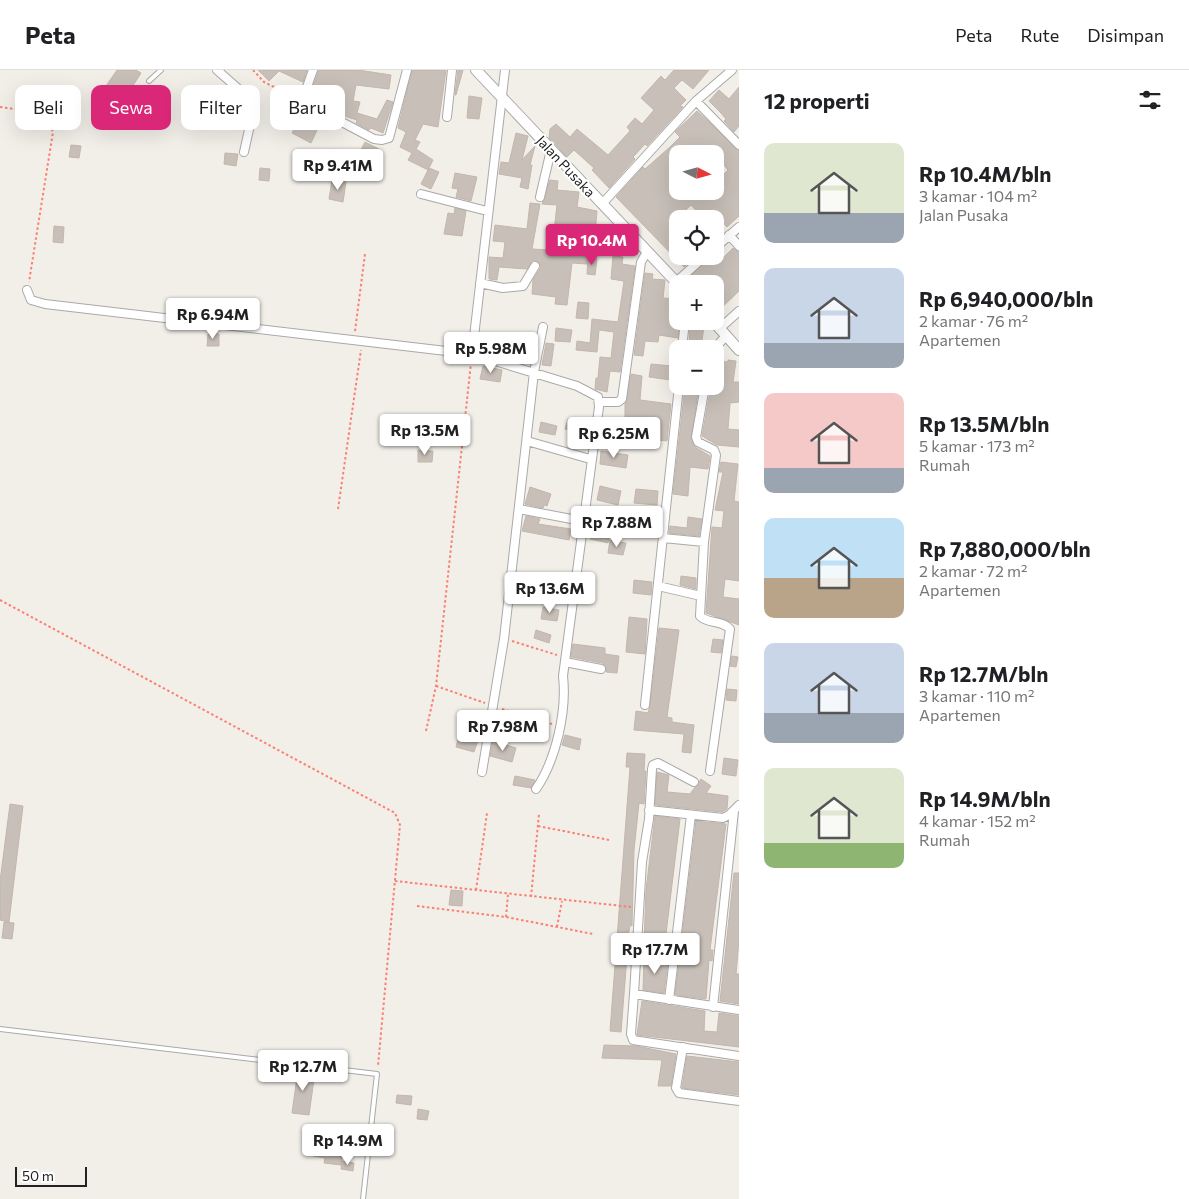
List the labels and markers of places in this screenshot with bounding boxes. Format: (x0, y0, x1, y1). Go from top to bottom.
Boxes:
pin: Rp 9.41M (286, 148, 390, 191)
pin: Rp 10.4M (540, 224, 644, 266)
pin: Rp 6.94M (161, 298, 265, 340)
pin: Rp 5.98M (439, 332, 543, 374)
pin: Rp 13.5M (373, 414, 477, 456)
pin: Rp 6.25M (562, 416, 666, 459)
pin: Rp 7.88M (565, 506, 669, 548)
pin: Rp 13.6M (498, 572, 602, 614)
pin: Rp 7.98M (451, 710, 555, 752)
pin: Rp 17.7M (603, 932, 707, 975)
pin: Rp 12.7M (251, 1050, 355, 1092)
pin: Rp 14.9M (296, 1124, 400, 1166)

